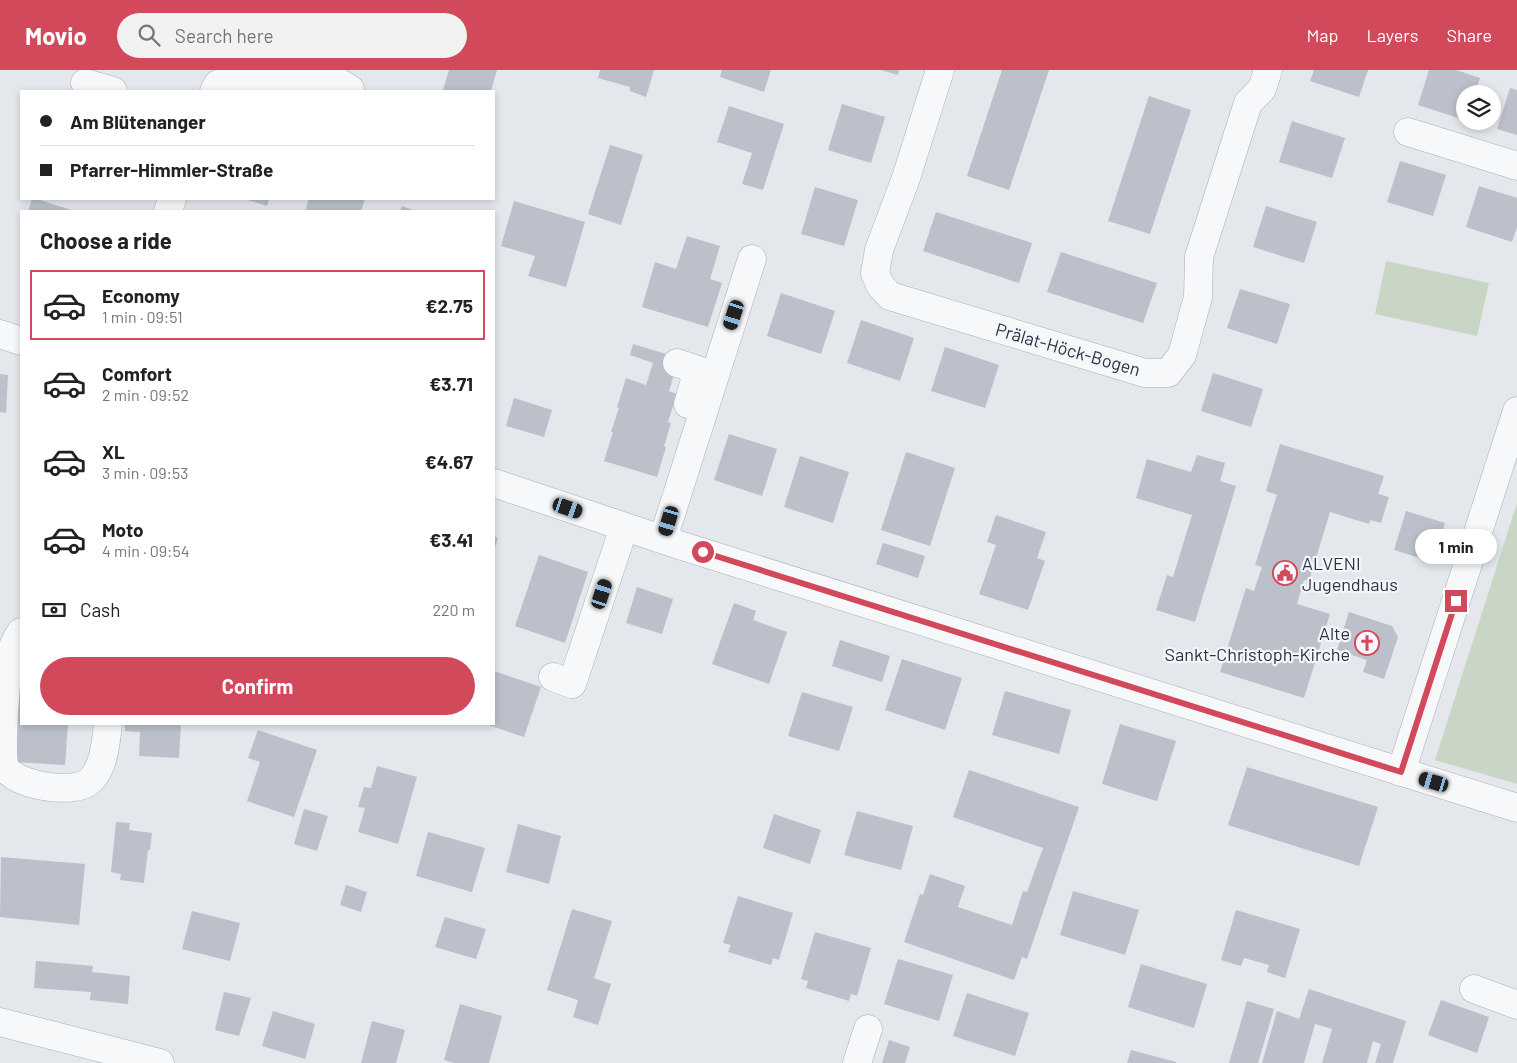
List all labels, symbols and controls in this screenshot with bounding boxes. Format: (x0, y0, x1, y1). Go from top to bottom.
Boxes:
search box (117, 13, 467, 58)
text: Movio (25, 21, 87, 50)
icon: search (135, 21, 163, 49)
text: Search here (175, 24, 274, 47)
text: Map (1306, 24, 1338, 46)
text: Layers (1366, 24, 1419, 46)
text: Share (1447, 24, 1492, 46)
map controls (1456, 85, 1501, 130)
button: layers (1456, 85, 1501, 130)
text: Am Blütenanger (70, 110, 206, 133)
text: Pfarrer-Himmler-Straße (70, 158, 273, 181)
text: Choose a ride (40, 227, 172, 253)
icon: car (42, 283, 87, 328)
text: Economy (102, 284, 180, 307)
text: €2.75 (426, 294, 473, 317)
car (722, 298, 745, 332)
text: 1 min · 09:51 (102, 307, 183, 326)
street label: Prälat-Höck-Bogen (993, 318, 1143, 380)
icon: car (42, 361, 87, 406)
text: Comfort (102, 362, 172, 385)
text: €3.71 (429, 372, 473, 395)
text: 2 min · 09:52 (102, 385, 189, 404)
icon: car (42, 439, 87, 484)
text: XL (102, 440, 125, 463)
text: €4.67 (425, 450, 473, 473)
text: 3 min · 09:53 (102, 463, 188, 482)
car (551, 496, 584, 520)
car (657, 504, 680, 538)
icon: car (42, 517, 87, 562)
text: Moto (102, 518, 144, 541)
text: €3.41 (429, 528, 473, 551)
callout: 1 min (1415, 528, 1497, 564)
text: 1 min (1438, 537, 1474, 556)
text: 4 min · 09:54 (102, 541, 190, 560)
route start (692, 541, 714, 563)
place label: ALVENI Jugendhaus (1302, 552, 1398, 595)
public building icon: ALVENI Jugendhaus (1272, 560, 1298, 586)
car (590, 577, 613, 611)
route end (1445, 590, 1467, 612)
icon: cash (40, 596, 68, 624)
text: Cash (80, 598, 121, 621)
text: 220 m (432, 600, 475, 619)
place label: Alte Sankt-Christoph-Kirche (1165, 622, 1350, 665)
church icon: Alte Sankt-Christoph-Kirche (1354, 630, 1380, 656)
button: Confirm (40, 657, 475, 715)
car (1417, 770, 1450, 794)

